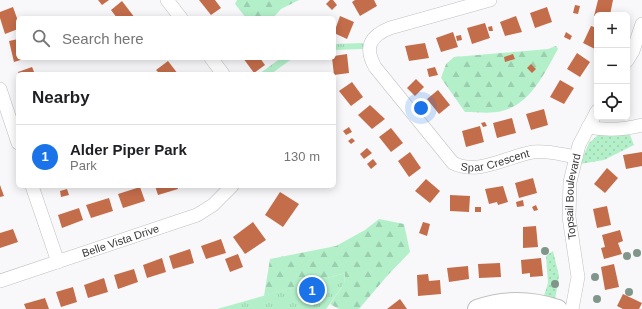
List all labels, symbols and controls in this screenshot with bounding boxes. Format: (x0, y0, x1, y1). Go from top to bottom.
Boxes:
map controls (594, 12, 630, 120)
button: + (594, 12, 630, 48)
search box (16, 16, 336, 60)
icon: search (30, 27, 52, 49)
text: Search here (62, 30, 144, 47)
button: − (594, 48, 630, 84)
button: locate (594, 84, 630, 120)
text: Nearby (32, 88, 90, 107)
your location (411, 98, 431, 118)
text: Alder Piper Park (70, 141, 187, 158)
street label: Spar Crescent (460, 147, 530, 173)
text: 1 (41, 149, 49, 164)
text: 130 m (284, 149, 320, 164)
street label: Topsail Boulevard (563, 152, 583, 240)
text: Park (70, 158, 97, 173)
street label: Belle Vista Drive (80, 222, 161, 259)
pin: 1 (299, 275, 325, 305)

